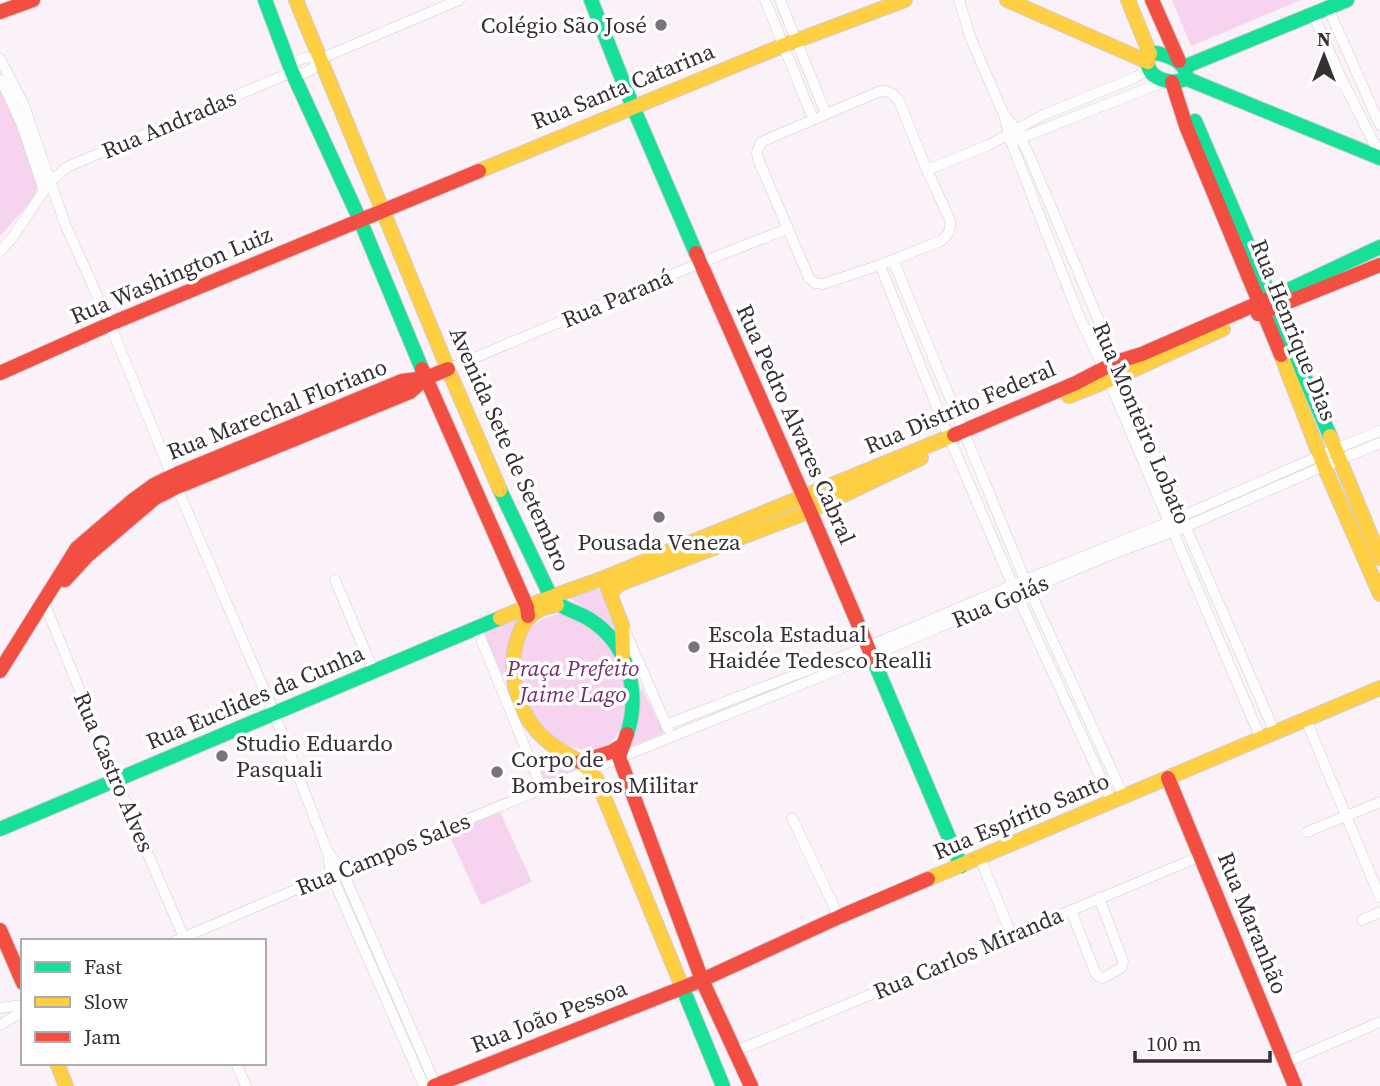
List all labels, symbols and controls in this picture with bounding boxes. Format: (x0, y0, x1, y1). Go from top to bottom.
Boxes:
place label: Colégio São José (481, 9, 647, 41)
marker: Colégio São José (653, 17, 669, 33)
north arrow (1289, 21, 1359, 91)
text: N (1317, 26, 1331, 52)
street label: Rua Santa Catarina (527, 35, 719, 137)
street label: Rua Andradas (97, 81, 241, 167)
street label: Rua Washington Luiz (65, 218, 277, 332)
street label: Rua Henrique Dias (1243, 235, 1345, 426)
street label: Rua Paraná (557, 260, 677, 336)
street label: Rua Pedro Alvares Cabral (729, 299, 863, 549)
street label: Rua Monteiro Lobato (1085, 317, 1199, 529)
street label: Avenida Sete de Setembro (442, 322, 578, 576)
street label: Rua Marechal Floriano (162, 350, 392, 468)
street label: Rua Distrito Federal (859, 352, 1061, 462)
marker: Pousada Veneza (651, 509, 667, 525)
place label: Pousada Veneza (577, 526, 741, 558)
street label: Rua Goiás (947, 566, 1053, 636)
place label: Escola Estadual Haidée Tedesco Realli (708, 618, 932, 676)
street label: Rua Euclides da Cunha (141, 636, 369, 757)
marker: Escola Estadual Haidée Tedesco Realli (686, 639, 702, 655)
park label: Praça Prefeito Jaime Lago (506, 652, 639, 710)
street label: Rua Castro Alves (66, 687, 162, 857)
place label: Studio Eduardo Pasquali (236, 727, 393, 785)
place label: Corpo de Bombeiros Militar (511, 743, 699, 801)
marker: Studio Eduardo Pasquali (214, 748, 230, 764)
marker: Corpo de Bombeiros Militar (489, 764, 505, 780)
street label: Rua Espírito Santo (928, 764, 1114, 868)
street label: Rua Campos Sales (291, 804, 475, 904)
street label: Rua Maranhão (1210, 847, 1296, 999)
street label: Rua Carlos Miranda (868, 899, 1068, 1007)
legend (21, 939, 266, 1065)
text: Fast (84, 952, 122, 981)
street label: Rua João Pessoa (466, 971, 632, 1060)
text: Slow (84, 987, 128, 1016)
scale bar (1135, 1020, 1270, 1064)
text: Jam (83, 1022, 121, 1051)
text: 100 m (1146, 1029, 1201, 1058)

